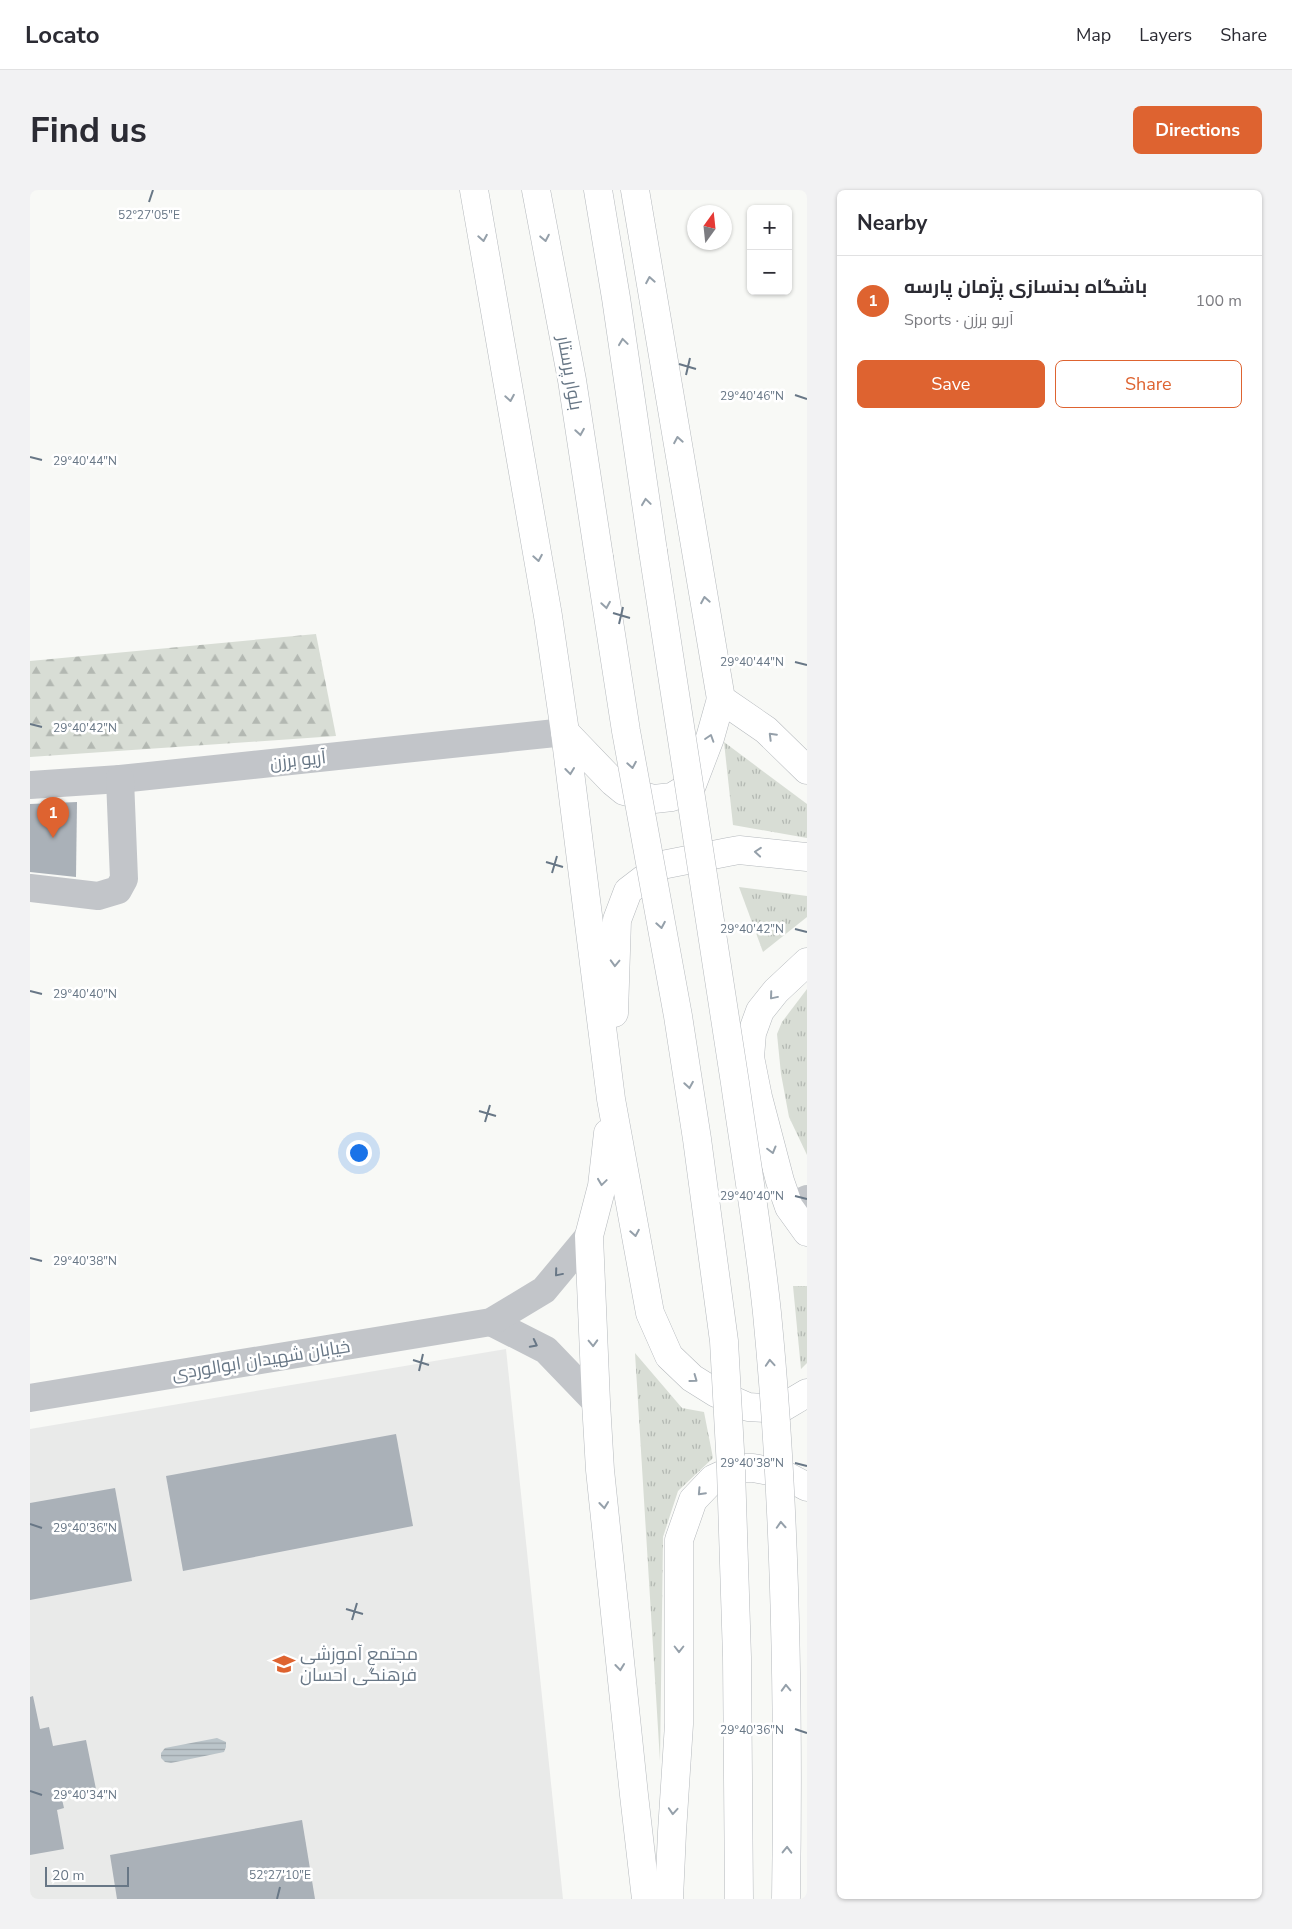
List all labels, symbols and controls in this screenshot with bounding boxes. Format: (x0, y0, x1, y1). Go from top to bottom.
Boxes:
text: Locato (25, 19, 100, 51)
text: Map (1076, 23, 1111, 47)
text: Layers (1139, 23, 1192, 47)
text: Share (1220, 23, 1267, 47)
button: Directions (1133, 106, 1262, 154)
text: Find us (30, 107, 147, 154)
north arrow (687, 205, 732, 250)
map controls (747, 205, 792, 295)
button: + (747, 205, 792, 250)
text: 52°27'05"E (118, 207, 180, 223)
text: Nearby (857, 209, 927, 237)
one-way arrow (539, 233, 550, 242)
one-way arrow (477, 234, 487, 242)
button: − (747, 250, 792, 295)
text: باشگاه بدنسازی پژمان پارسه (904, 274, 1147, 300)
one-way arrow (646, 276, 656, 284)
text: 1 (868, 290, 878, 312)
text: 100 m (1195, 290, 1242, 312)
text: Sports · آریو برزن (904, 309, 1013, 331)
street label: بلوار پرستار (551, 333, 588, 412)
one-way arrow (618, 337, 628, 346)
button: Save (857, 360, 1045, 408)
button: Share (1055, 360, 1242, 408)
text: 29°40'46"N (720, 388, 784, 404)
one-way arrow (505, 394, 515, 403)
one-way arrow (574, 429, 585, 437)
one-way arrow (673, 436, 683, 444)
text: 29°40'44"N (53, 453, 117, 469)
one-way arrow (641, 498, 652, 506)
one-way arrow (532, 554, 542, 563)
one-way arrow (700, 596, 710, 605)
one-way arrow (601, 600, 611, 609)
text: 29°40'44"N (720, 654, 784, 670)
text: 29°40'42"N (53, 720, 117, 736)
one-way arrow (769, 733, 778, 742)
one-way arrow (704, 734, 714, 743)
street label: آریو برزن (269, 745, 327, 775)
one-way arrow (626, 761, 637, 770)
one-way arrow (564, 767, 575, 775)
pin: 1 (37, 797, 69, 838)
one-way arrow (754, 847, 762, 858)
one-way arrow (656, 921, 666, 930)
text: 29°40'42"N (720, 921, 784, 937)
one-way arrow (610, 960, 621, 968)
text: 29°40'40"N (53, 986, 117, 1002)
one-way arrow (770, 990, 778, 999)
one-way arrow (683, 1081, 693, 1090)
your location (346, 1140, 372, 1166)
one-way arrow (766, 1145, 776, 1154)
one-way arrow (598, 1178, 608, 1186)
text: 29°40'40"N (720, 1188, 784, 1204)
one-way arrow (630, 1228, 640, 1237)
text: 29°40'38"N (53, 1253, 117, 1269)
one-way arrow (554, 1268, 563, 1277)
street label: خیابان شهیدان ابوالوردی (170, 1334, 352, 1386)
one-way arrow (529, 1338, 538, 1348)
one-way arrow (588, 1339, 599, 1347)
one-way arrow (765, 1359, 776, 1367)
one-way arrow (688, 1373, 698, 1382)
text: 29°40'38"N (720, 1455, 784, 1471)
one-way arrow (697, 1486, 706, 1495)
one-way arrow (598, 1501, 609, 1509)
text: 29°40'36"N (53, 1520, 117, 1536)
one-way arrow (775, 1521, 786, 1529)
place label: مجتمع آموزشی فرهنگی احسان (300, 1642, 418, 1687)
one-way arrow (674, 1646, 684, 1653)
school or university icon: مجتمع آموزشی فرهنگی احسان (271, 1651, 297, 1677)
one-way arrow (615, 1663, 626, 1671)
one-way arrow (781, 1684, 791, 1692)
text: 29°40'36"N (720, 1722, 784, 1738)
text: 29°40'34"N (53, 1787, 117, 1803)
one-way arrow (668, 1808, 679, 1816)
one-way arrow (782, 1846, 792, 1854)
scale bar (45, 1864, 129, 1887)
text: 20 m (52, 1866, 84, 1885)
text: 52°27'10"E (249, 1867, 311, 1883)

